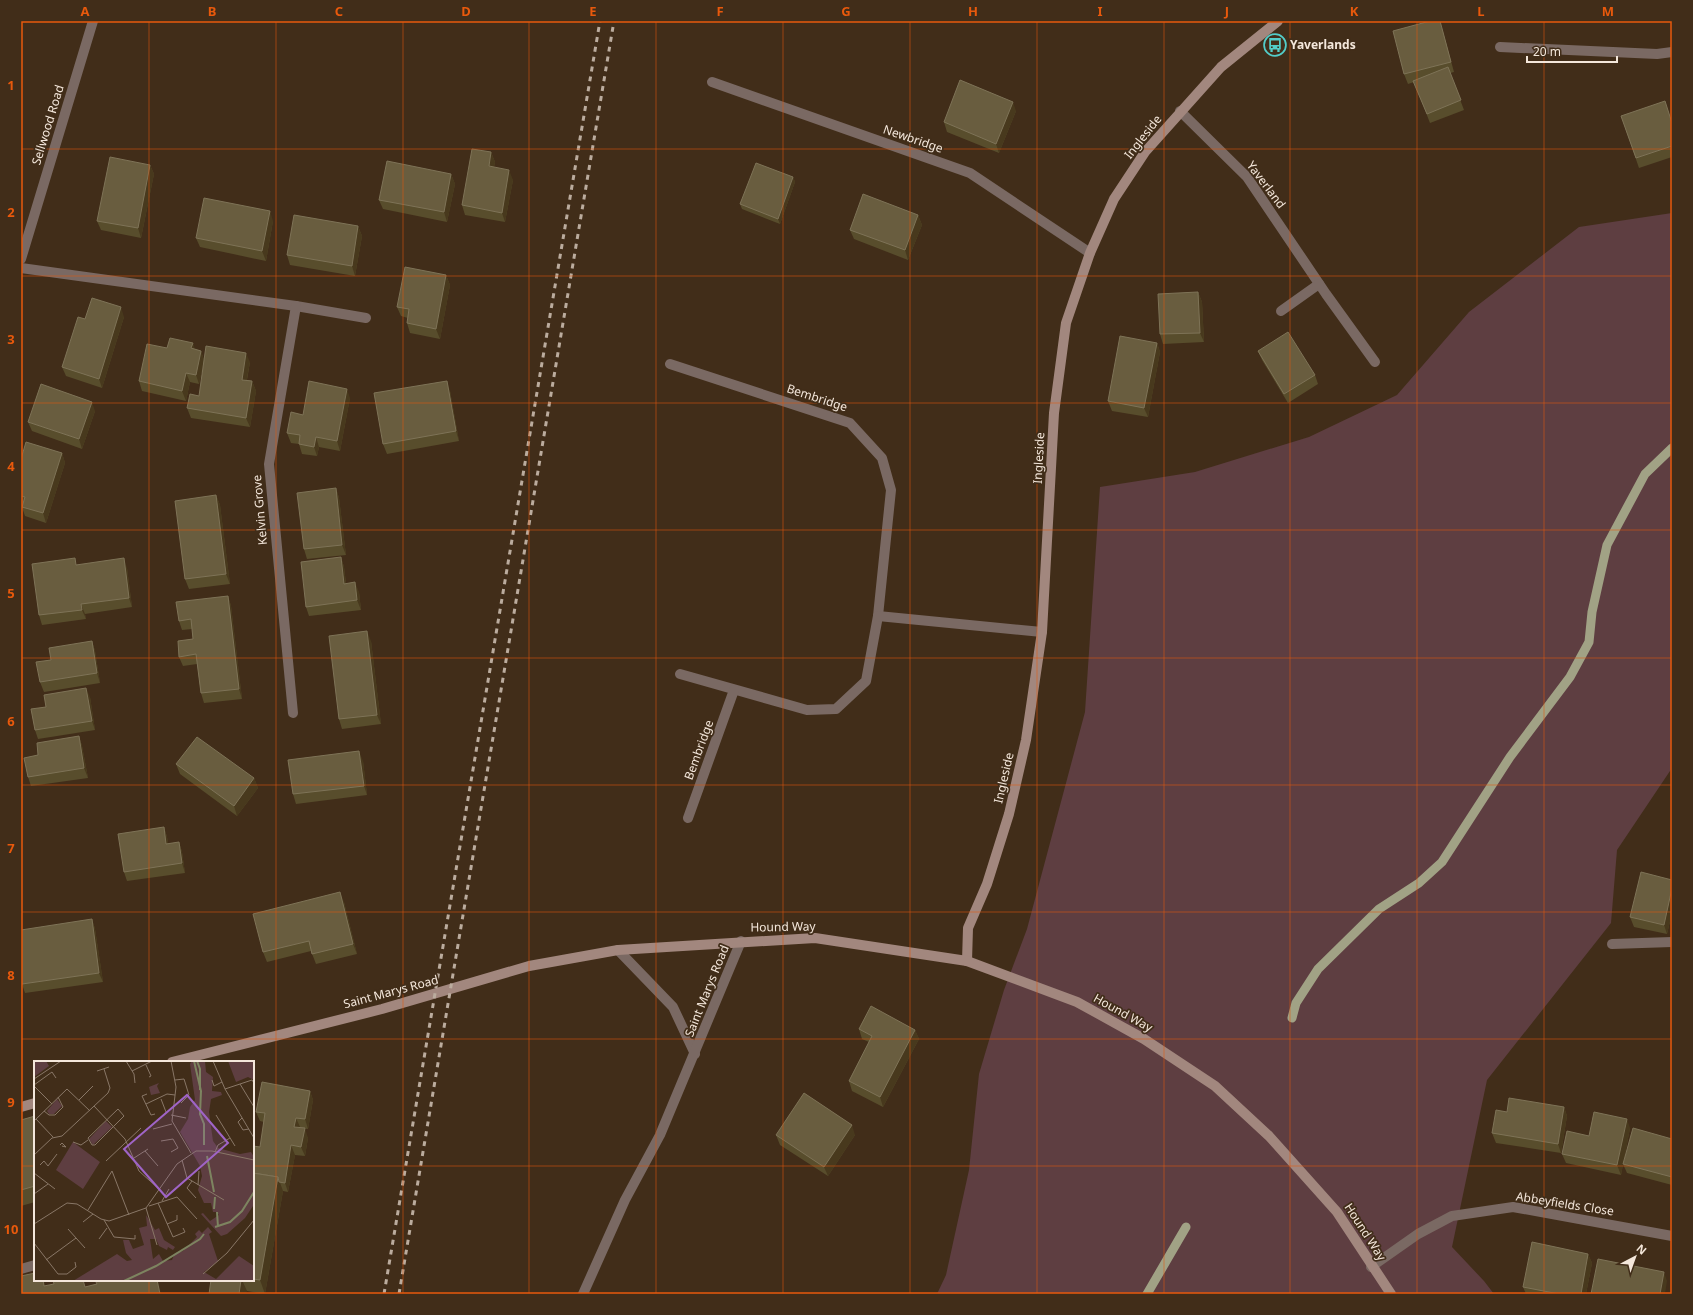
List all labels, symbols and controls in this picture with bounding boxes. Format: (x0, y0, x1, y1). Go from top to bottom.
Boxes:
text: A (81, 2, 90, 20)
text: B (208, 2, 216, 20)
text: C (335, 2, 343, 20)
text: D (461, 2, 471, 20)
text: E (589, 2, 597, 20)
text: F (716, 2, 724, 20)
text: G (841, 2, 851, 20)
text: H (968, 2, 978, 20)
text: I (1097, 2, 1103, 20)
text: J (1224, 2, 1229, 20)
text: K (1350, 2, 1359, 20)
text: L (1477, 2, 1485, 20)
text: M (1602, 2, 1614, 20)
bus stop icon: Yaverlands (1262, 32, 1288, 58)
place label: Yaverlands (1290, 36, 1356, 53)
scale bar (1527, 38, 1617, 64)
text: 20 m (1533, 43, 1561, 60)
text: 1 (7, 76, 15, 94)
street label: Sellwood Road (27, 83, 68, 167)
street label: Ingleside (1120, 111, 1165, 162)
street label: Newbridge (881, 120, 945, 157)
street label: Yaverland (1243, 157, 1290, 212)
text: 2 (7, 203, 15, 221)
text: 3 (7, 330, 15, 348)
street label: Bembridge (785, 380, 850, 415)
street label: Ingleside (1029, 431, 1048, 484)
text: 4 (7, 457, 15, 475)
street label: Kelvin Grove (248, 474, 271, 546)
text: 5 (7, 584, 15, 602)
text: 6 (7, 712, 15, 730)
street label: Bembridge (680, 717, 717, 782)
street label: Ingleside (989, 751, 1018, 805)
text: 7 (7, 839, 15, 857)
street label: Hound Way (750, 917, 817, 936)
street label: Saint Marys Road (680, 942, 733, 1039)
text: 8 (7, 966, 15, 984)
street label: Saint Marys Road (341, 971, 440, 1012)
street label: Hound Way (1091, 989, 1157, 1036)
inset map (34, 1061, 254, 1281)
text: 9 (7, 1093, 15, 1111)
street label: Abbeyfields Close (1515, 1187, 1615, 1220)
street label: Hound Way (1341, 1200, 1391, 1264)
text: 10 (4, 1220, 18, 1238)
north arrow (1615, 1237, 1655, 1277)
text: N (1634, 1240, 1650, 1258)

